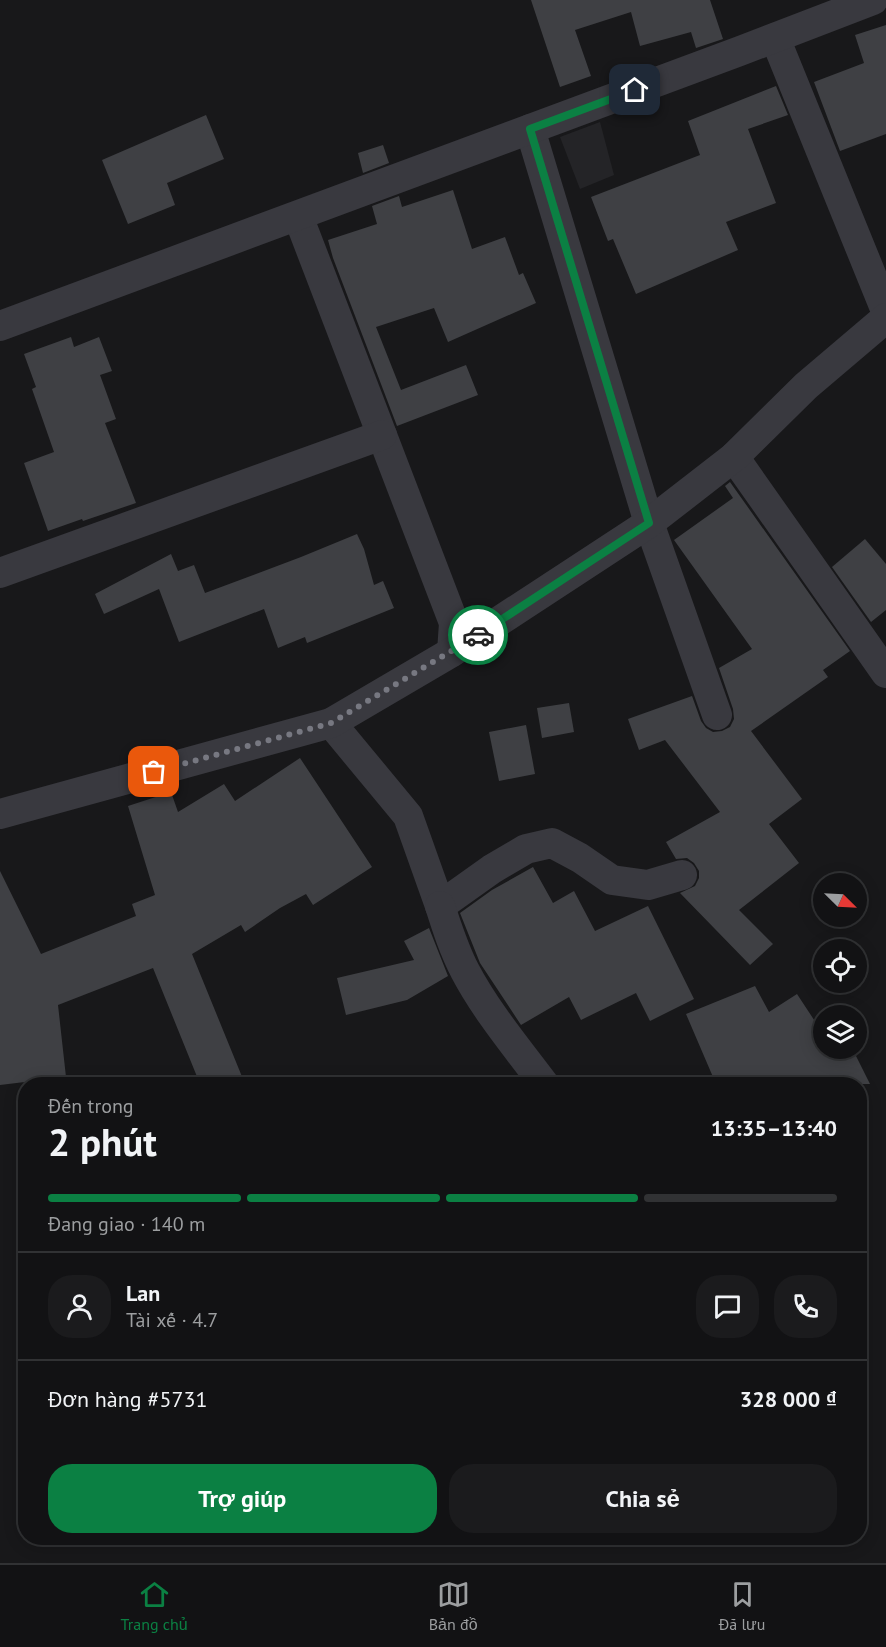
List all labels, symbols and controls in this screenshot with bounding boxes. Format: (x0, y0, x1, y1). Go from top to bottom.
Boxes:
pin (609, 64, 660, 115)
icon: home (618, 73, 651, 106)
courier (448, 605, 508, 665)
icon: car (462, 619, 495, 652)
pin (128, 746, 179, 797)
icon: bag (137, 755, 170, 788)
north arrow (813, 873, 867, 927)
map controls (813, 873, 867, 1059)
button: locate (813, 939, 867, 993)
button: layers (813, 1005, 867, 1059)
text: Đến trong (48, 1093, 134, 1119)
text: 13:35–13:40 (711, 1114, 837, 1142)
text: 2 phút (48, 1116, 157, 1167)
text: Đang giao · 140 m (48, 1211, 205, 1237)
button: person (48, 1275, 111, 1338)
button: chat (696, 1275, 759, 1338)
button: phone (774, 1275, 837, 1338)
text: Lan (126, 1279, 160, 1307)
text: Tài xế · 4.7 (126, 1307, 218, 1333)
text: Đơn hàng #5731 (48, 1385, 207, 1413)
text: 328 000 ₫ (740, 1385, 837, 1413)
button: Trợ giúp (48, 1464, 437, 1533)
button: Chia sẻ (449, 1464, 837, 1533)
tab: Trang chủ (121, 1578, 188, 1634)
tab: Bản đồ (429, 1578, 478, 1634)
tab: Đã lưu (719, 1578, 765, 1634)

